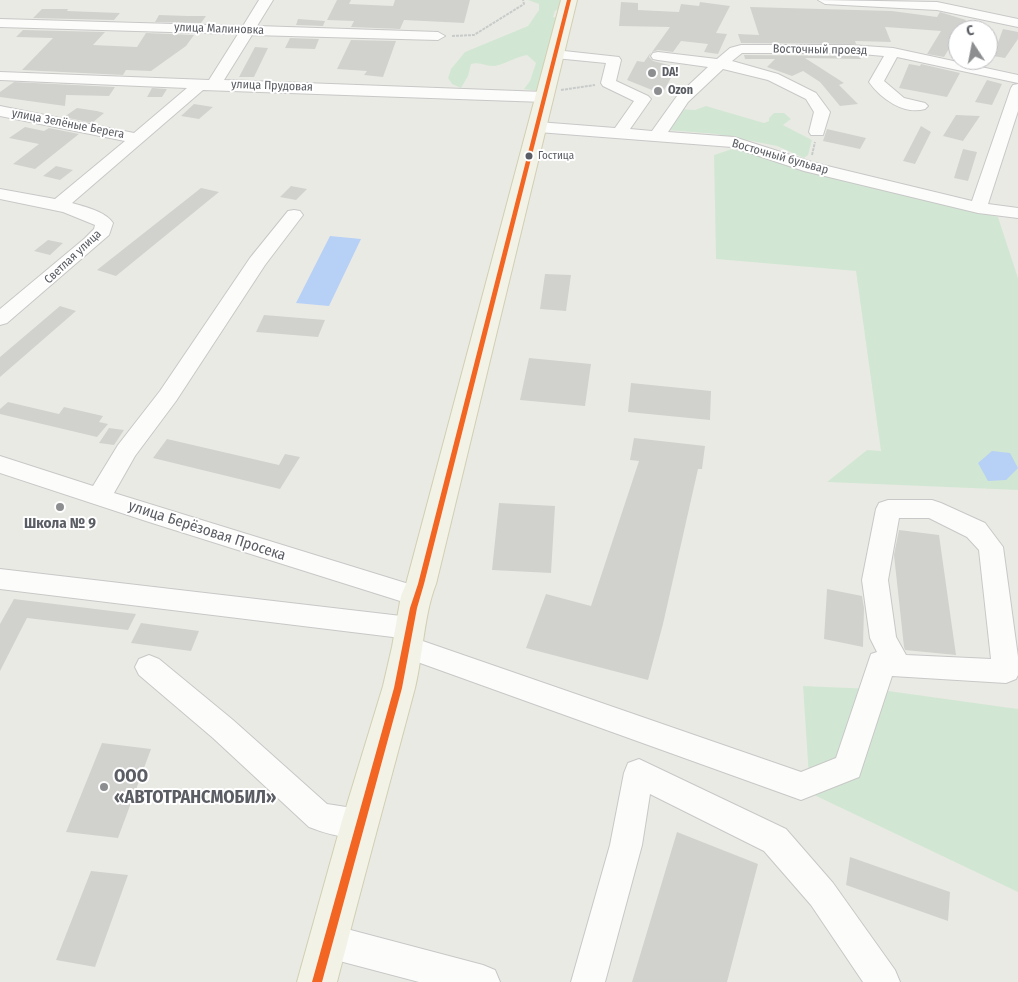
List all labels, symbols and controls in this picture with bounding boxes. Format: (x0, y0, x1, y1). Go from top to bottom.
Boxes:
street label: улица Малиновка (174, 20, 264, 38)
north arrow (948, 20, 998, 70)
text: С (965, 22, 975, 40)
street label: Восточный проезд (773, 42, 867, 58)
place label: DA! (662, 66, 678, 80)
marker: DA! (646, 67, 658, 79)
street label: улица Прудовая (231, 77, 313, 95)
place label: Ozon (668, 84, 693, 98)
marker: Ozon (652, 85, 664, 97)
street label: улица Зелёные Берега (11, 106, 125, 142)
street label: Восточный бульвар (730, 136, 830, 178)
place label: Гостица (538, 149, 574, 163)
marker: Гостица (524, 151, 534, 161)
street label: Светлая улица (41, 227, 105, 287)
street label: улица Берёзовая Просека (126, 497, 288, 565)
marker: Школа № 9 (54, 501, 66, 513)
place label: Школа № 9 (24, 515, 96, 533)
place label: ООО «АВТОТРАНСМОБИЛ» (114, 766, 276, 809)
marker: ООО «АВТОТРАНСМОБИЛ» (98, 781, 110, 793)

